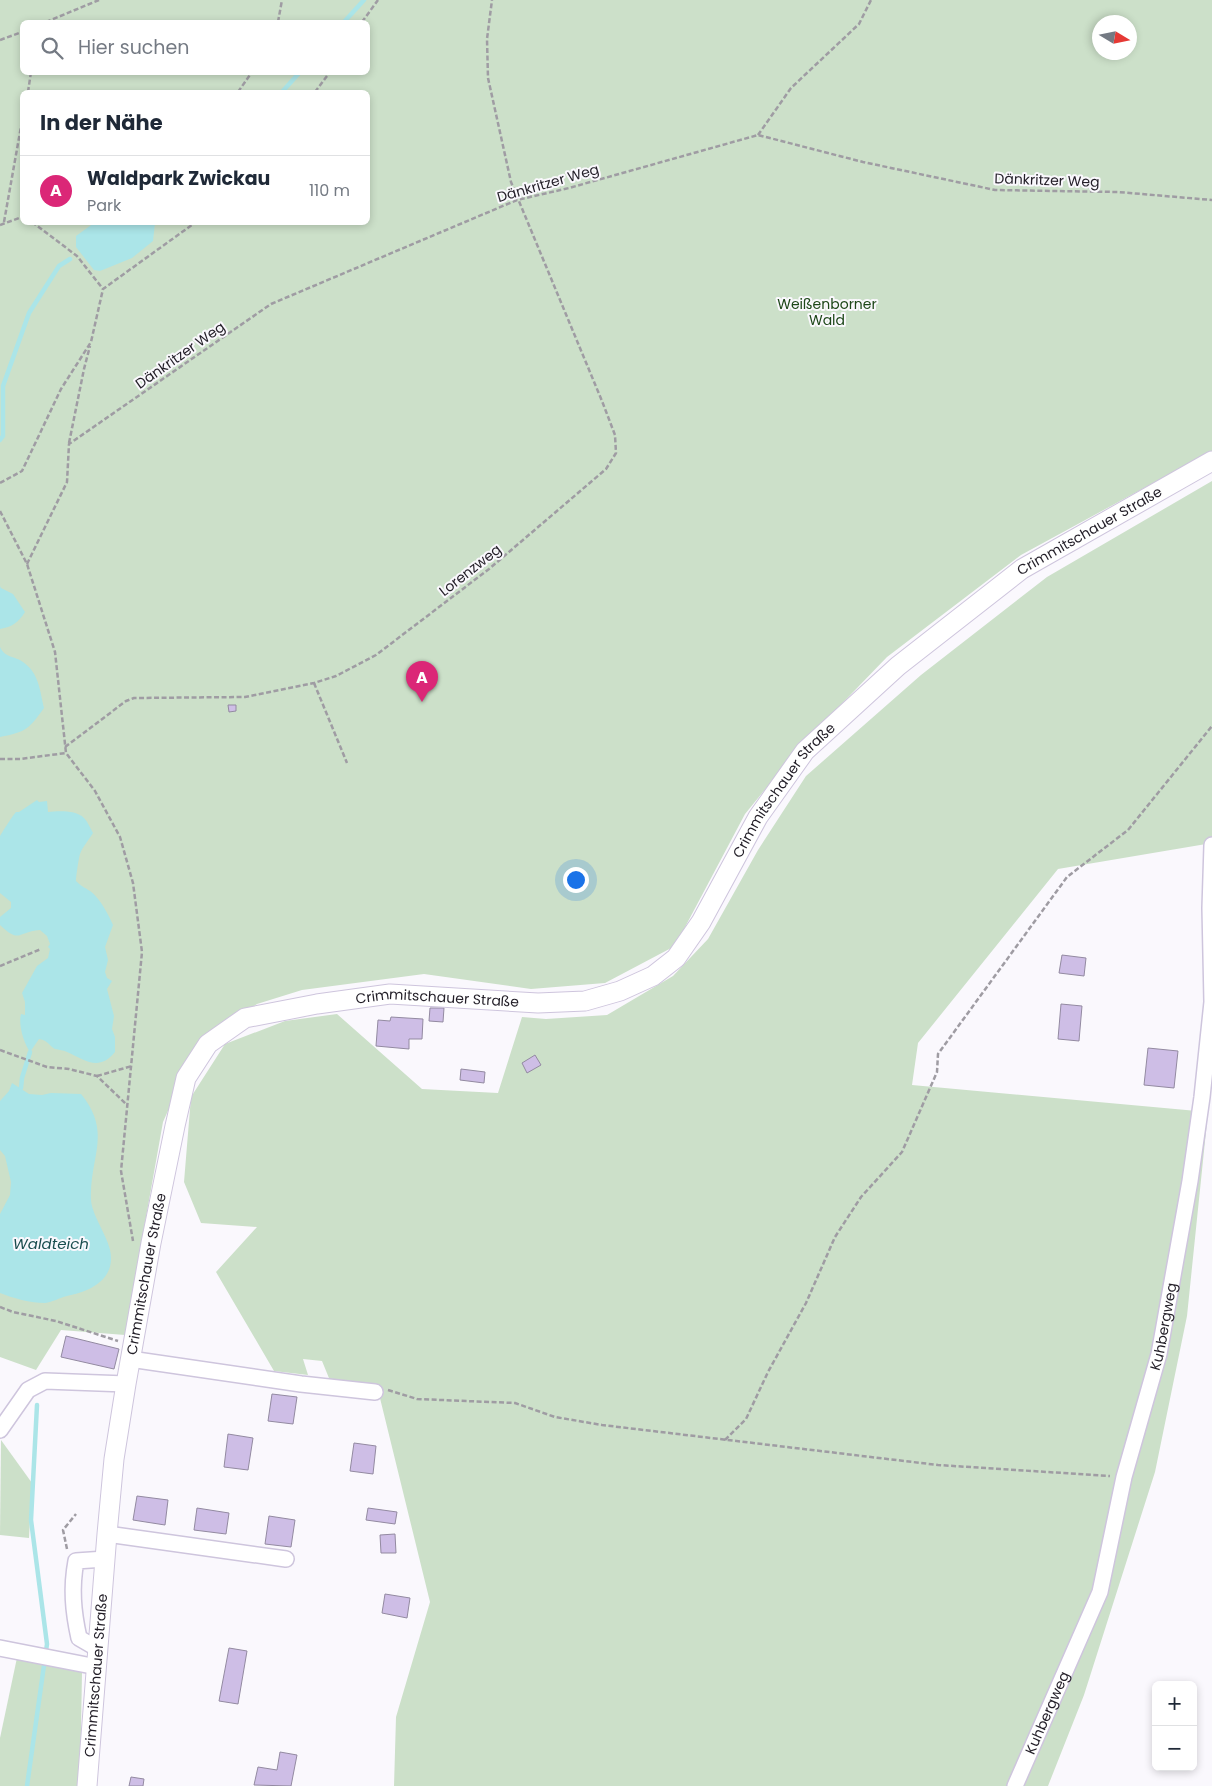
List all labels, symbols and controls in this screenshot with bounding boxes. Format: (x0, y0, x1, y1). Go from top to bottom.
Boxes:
north arrow (1092, 15, 1137, 60)
search box (20, 20, 370, 75)
icon: search (38, 34, 66, 62)
text: Hier suchen (78, 34, 189, 61)
text: In der Nähe (40, 108, 163, 137)
street label: Dänkritzer Weg (495, 159, 601, 207)
text: Waldpark Zwickau (87, 165, 270, 192)
street label: Dänkritzer Weg (994, 168, 1100, 192)
text: A (50, 179, 62, 202)
text: 110 m (309, 179, 350, 202)
text: Park (87, 194, 121, 217)
park label: Weißenborner Wald (777, 294, 877, 330)
street label: Dänkritzer Weg (131, 317, 229, 393)
street label: Crimmitschauer Straße (1013, 481, 1166, 580)
street label: Lorenzweg (435, 539, 505, 601)
pin: A (406, 661, 438, 702)
street label: Crimmitschauer Straße (728, 718, 840, 862)
your location (563, 867, 589, 893)
street label: Crimmitschauer Straße (354, 984, 520, 1012)
street label: Crimmitschauer Straße (121, 1191, 171, 1356)
water label: Waldteich (13, 1233, 89, 1254)
street label: Kuhbergweg (1145, 1281, 1182, 1373)
street label: Crimmitschauer Straße (79, 1592, 112, 1758)
street label: Kuhbergweg (1020, 1668, 1074, 1757)
map controls (1152, 1681, 1197, 1771)
button: + (1152, 1681, 1197, 1726)
button: − (1152, 1726, 1197, 1771)

